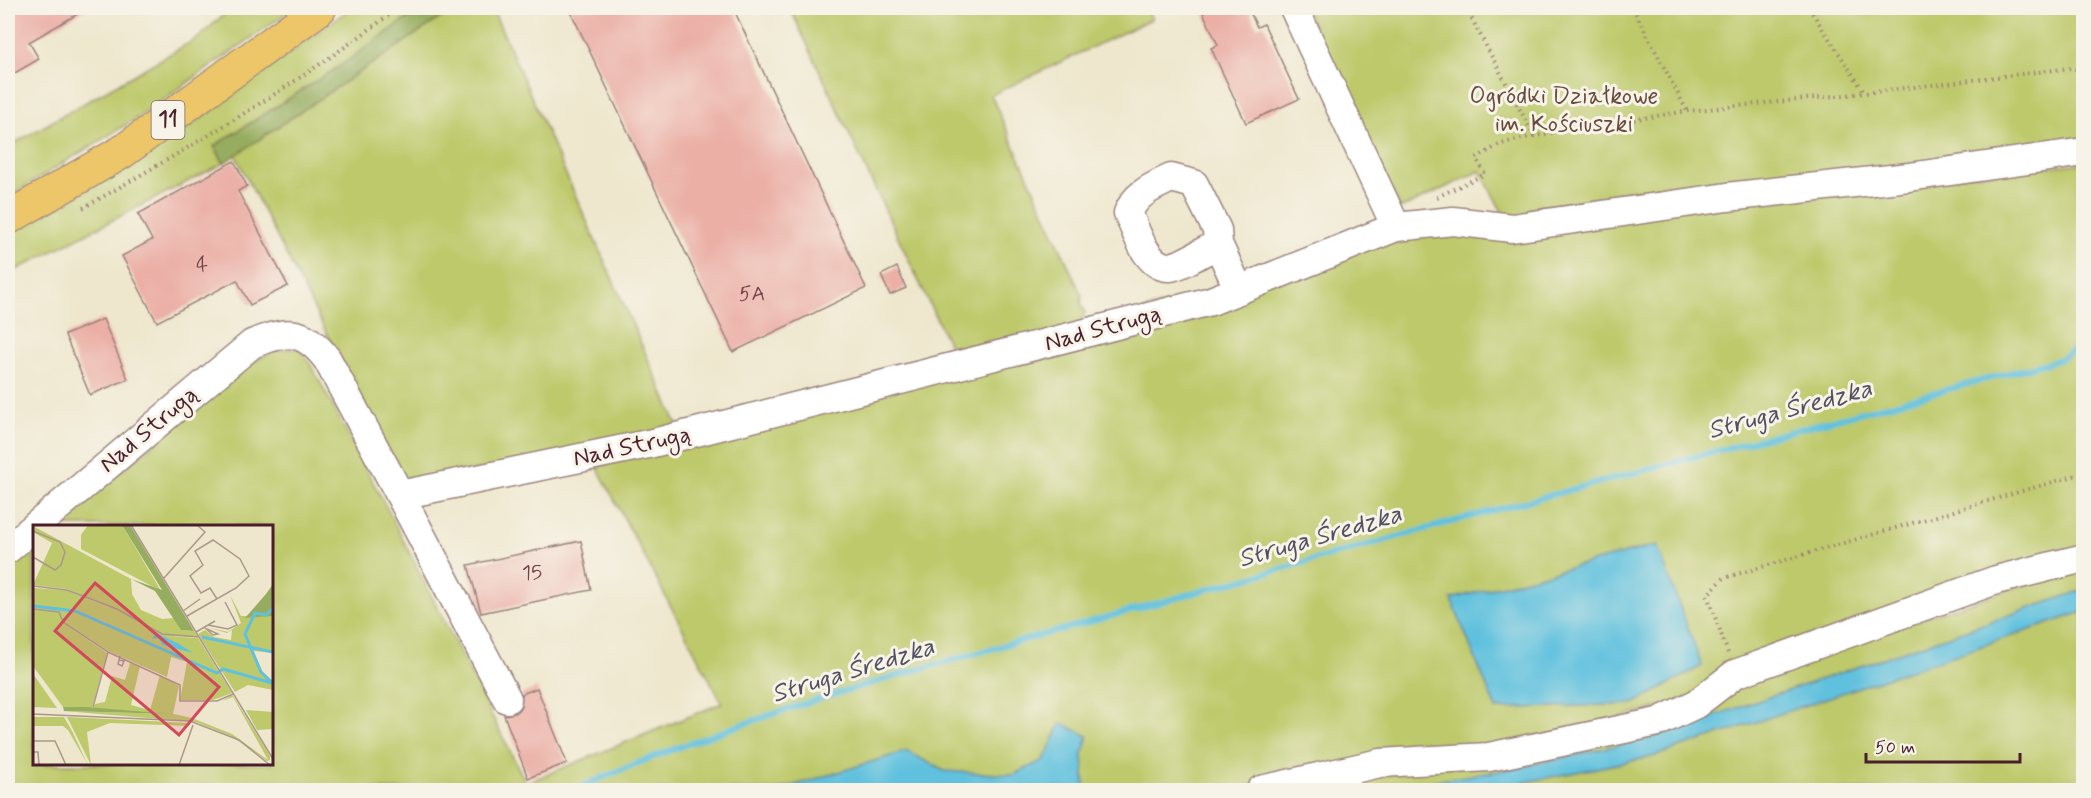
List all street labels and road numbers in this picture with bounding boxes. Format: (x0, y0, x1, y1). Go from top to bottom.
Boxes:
road number: 11 (152, 101, 184, 139)
street label: Nad Strugą (1041, 299, 1165, 361)
street label: Nad Strugą (93, 380, 206, 482)
street label: Nad Strugą (570, 419, 694, 477)

